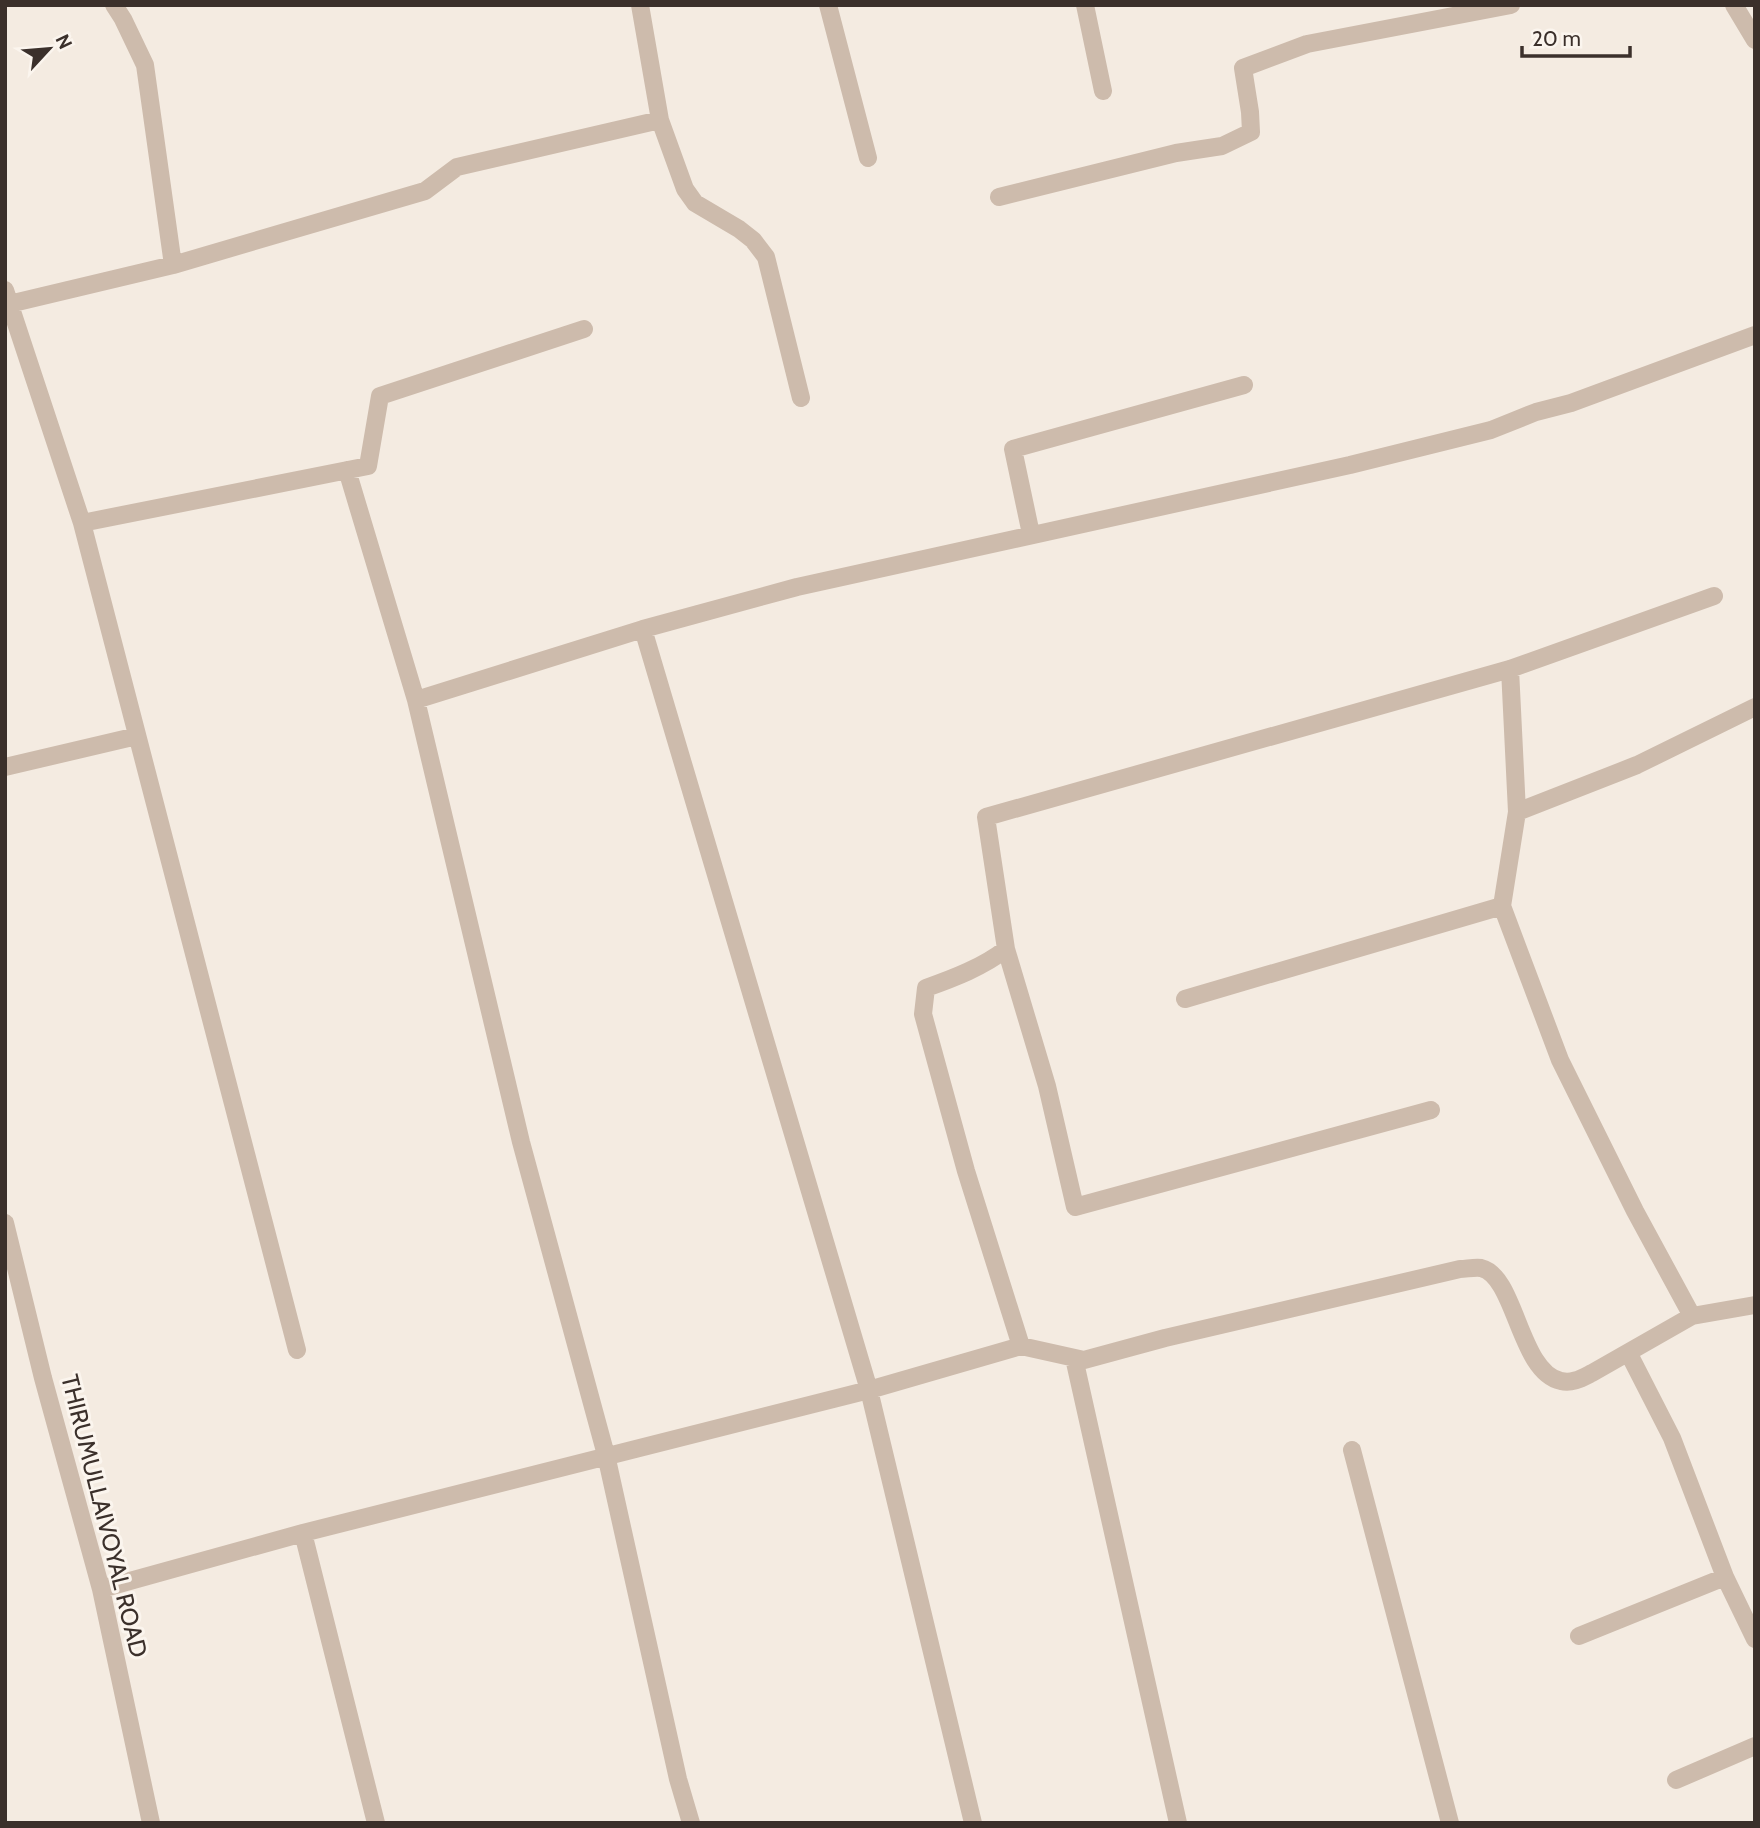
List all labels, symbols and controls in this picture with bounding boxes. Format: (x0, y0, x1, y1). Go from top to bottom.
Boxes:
north arrow (14, 14, 84, 84)
scale bar (1522, 14, 1630, 58)
text: 20 m (1532, 26, 1581, 51)
text: N (51, 31, 77, 53)
street label: THIRUMULLAIVOYAL ROAD (55, 1371, 154, 1660)

